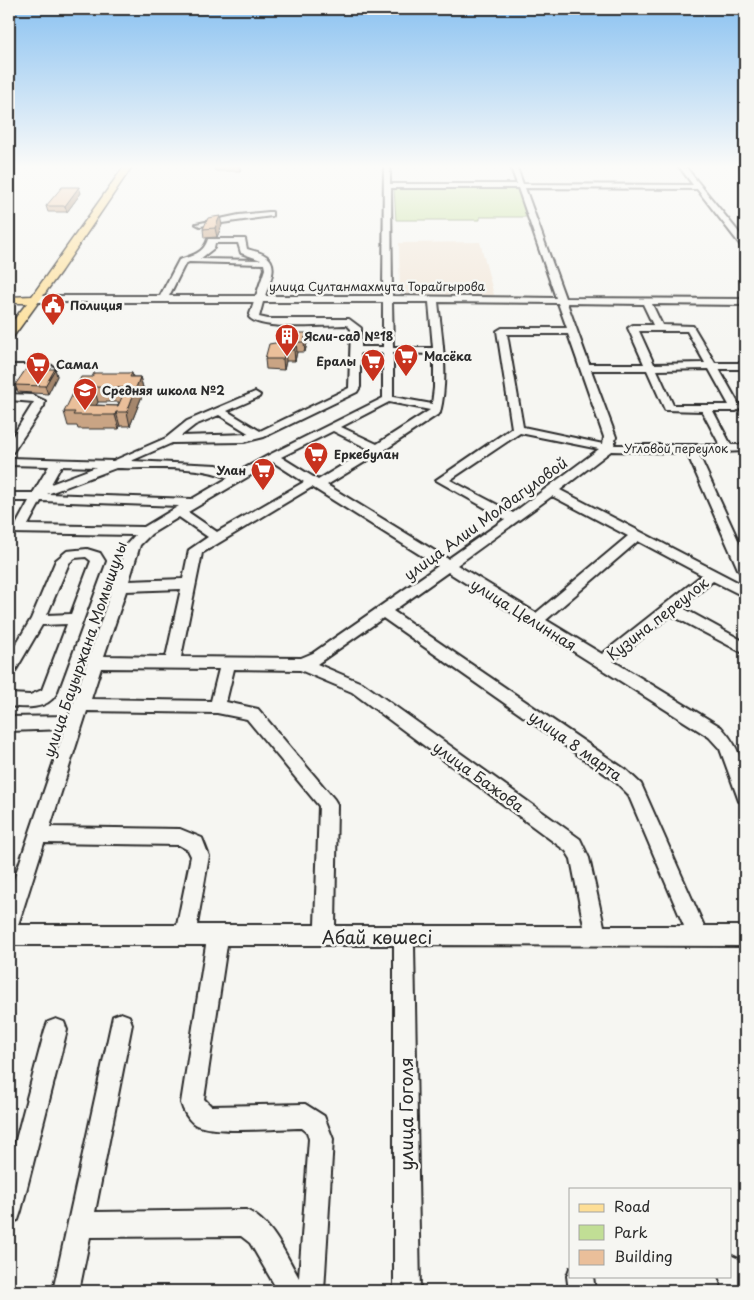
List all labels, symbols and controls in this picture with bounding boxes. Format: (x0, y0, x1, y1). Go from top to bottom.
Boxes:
street label: улица Султанмахмута Торайгырова (269, 277, 486, 295)
public building icon: Полиция (40, 292, 66, 326)
place label: Полиция (70, 296, 123, 314)
building icon: Ясли-сад №18 (274, 323, 300, 357)
place label: Ясли-сад №18 (304, 327, 393, 345)
supermarket icon: Масёка (393, 343, 419, 377)
place label: Масёка (424, 347, 472, 365)
supermarket icon: Ералы (360, 348, 386, 382)
supermarket icon: Самал (25, 351, 51, 385)
place label: Ералы (316, 352, 356, 370)
place label: Самал (56, 355, 99, 373)
school or university icon: Средняя школа №2 (72, 377, 98, 411)
place label: Средняя школа №2 (102, 381, 225, 399)
street label: Угловой переулок (624, 439, 729, 457)
supermarket icon: Еркебулан (303, 441, 329, 475)
place label: Еркебулан (334, 445, 399, 463)
street label: улица Алии Молдагуловой (398, 451, 572, 585)
supermarket icon: Улан (250, 457, 276, 491)
place label: Улан (216, 461, 246, 479)
street label: улица Бауыржана Момышулы (36, 538, 132, 760)
street label: Кузина переулок (601, 571, 713, 665)
street label: улица Целинная (467, 572, 581, 656)
street label: улица 8 марта (525, 704, 628, 786)
street label: улица Бажова (429, 735, 530, 817)
street label: Абай көшесі (322, 923, 432, 950)
street label: улица Гоголя (392, 1057, 419, 1171)
legend (569, 1188, 732, 1278)
text: Road (614, 1194, 650, 1217)
text: Park (614, 1220, 648, 1243)
text: Building (614, 1244, 673, 1267)

